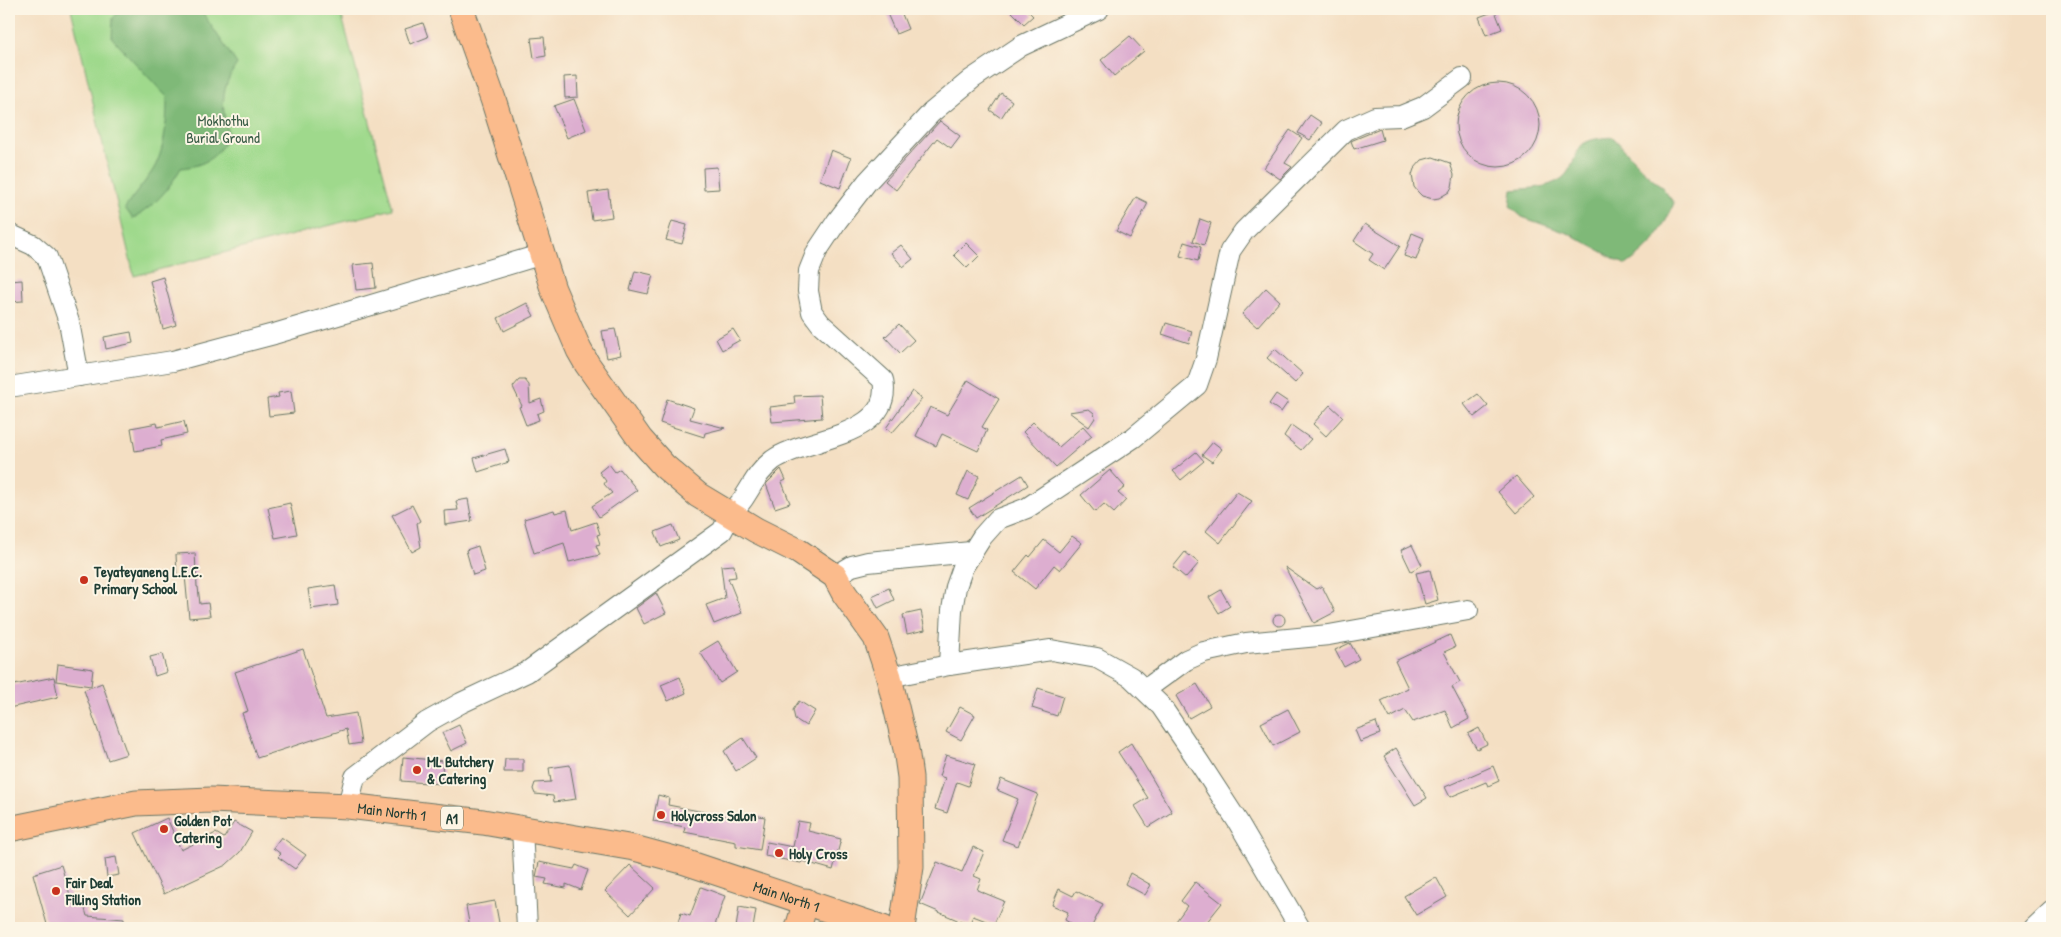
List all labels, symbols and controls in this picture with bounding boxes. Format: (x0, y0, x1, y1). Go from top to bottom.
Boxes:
park label: Mokhothu Burial Ground (186, 110, 260, 148)
place label: Teyateyaneng L.E.C. Primary School (93, 561, 202, 600)
marker: Teyateyaneng L.E.C. Primary School (78, 574, 90, 586)
place label: ML Butchery & Catering (427, 751, 495, 790)
marker: ML Butchery & Catering (411, 764, 423, 776)
street label: Main North 1 (357, 797, 427, 826)
place label: Holycross Salon (671, 805, 757, 827)
road number: A1 (441, 806, 463, 830)
marker: Holycross Salon (655, 809, 667, 821)
place label: Golden Pot Catering (174, 810, 233, 849)
marker: Golden Pot Catering (158, 823, 170, 835)
place label: Holy Cross (789, 843, 848, 865)
marker: Holy Cross (773, 847, 785, 859)
place label: Fair Deal Filling Station (65, 872, 141, 911)
street label: Main North 1 (751, 875, 822, 917)
marker: Fair Deal Filling Station (50, 885, 62, 897)

